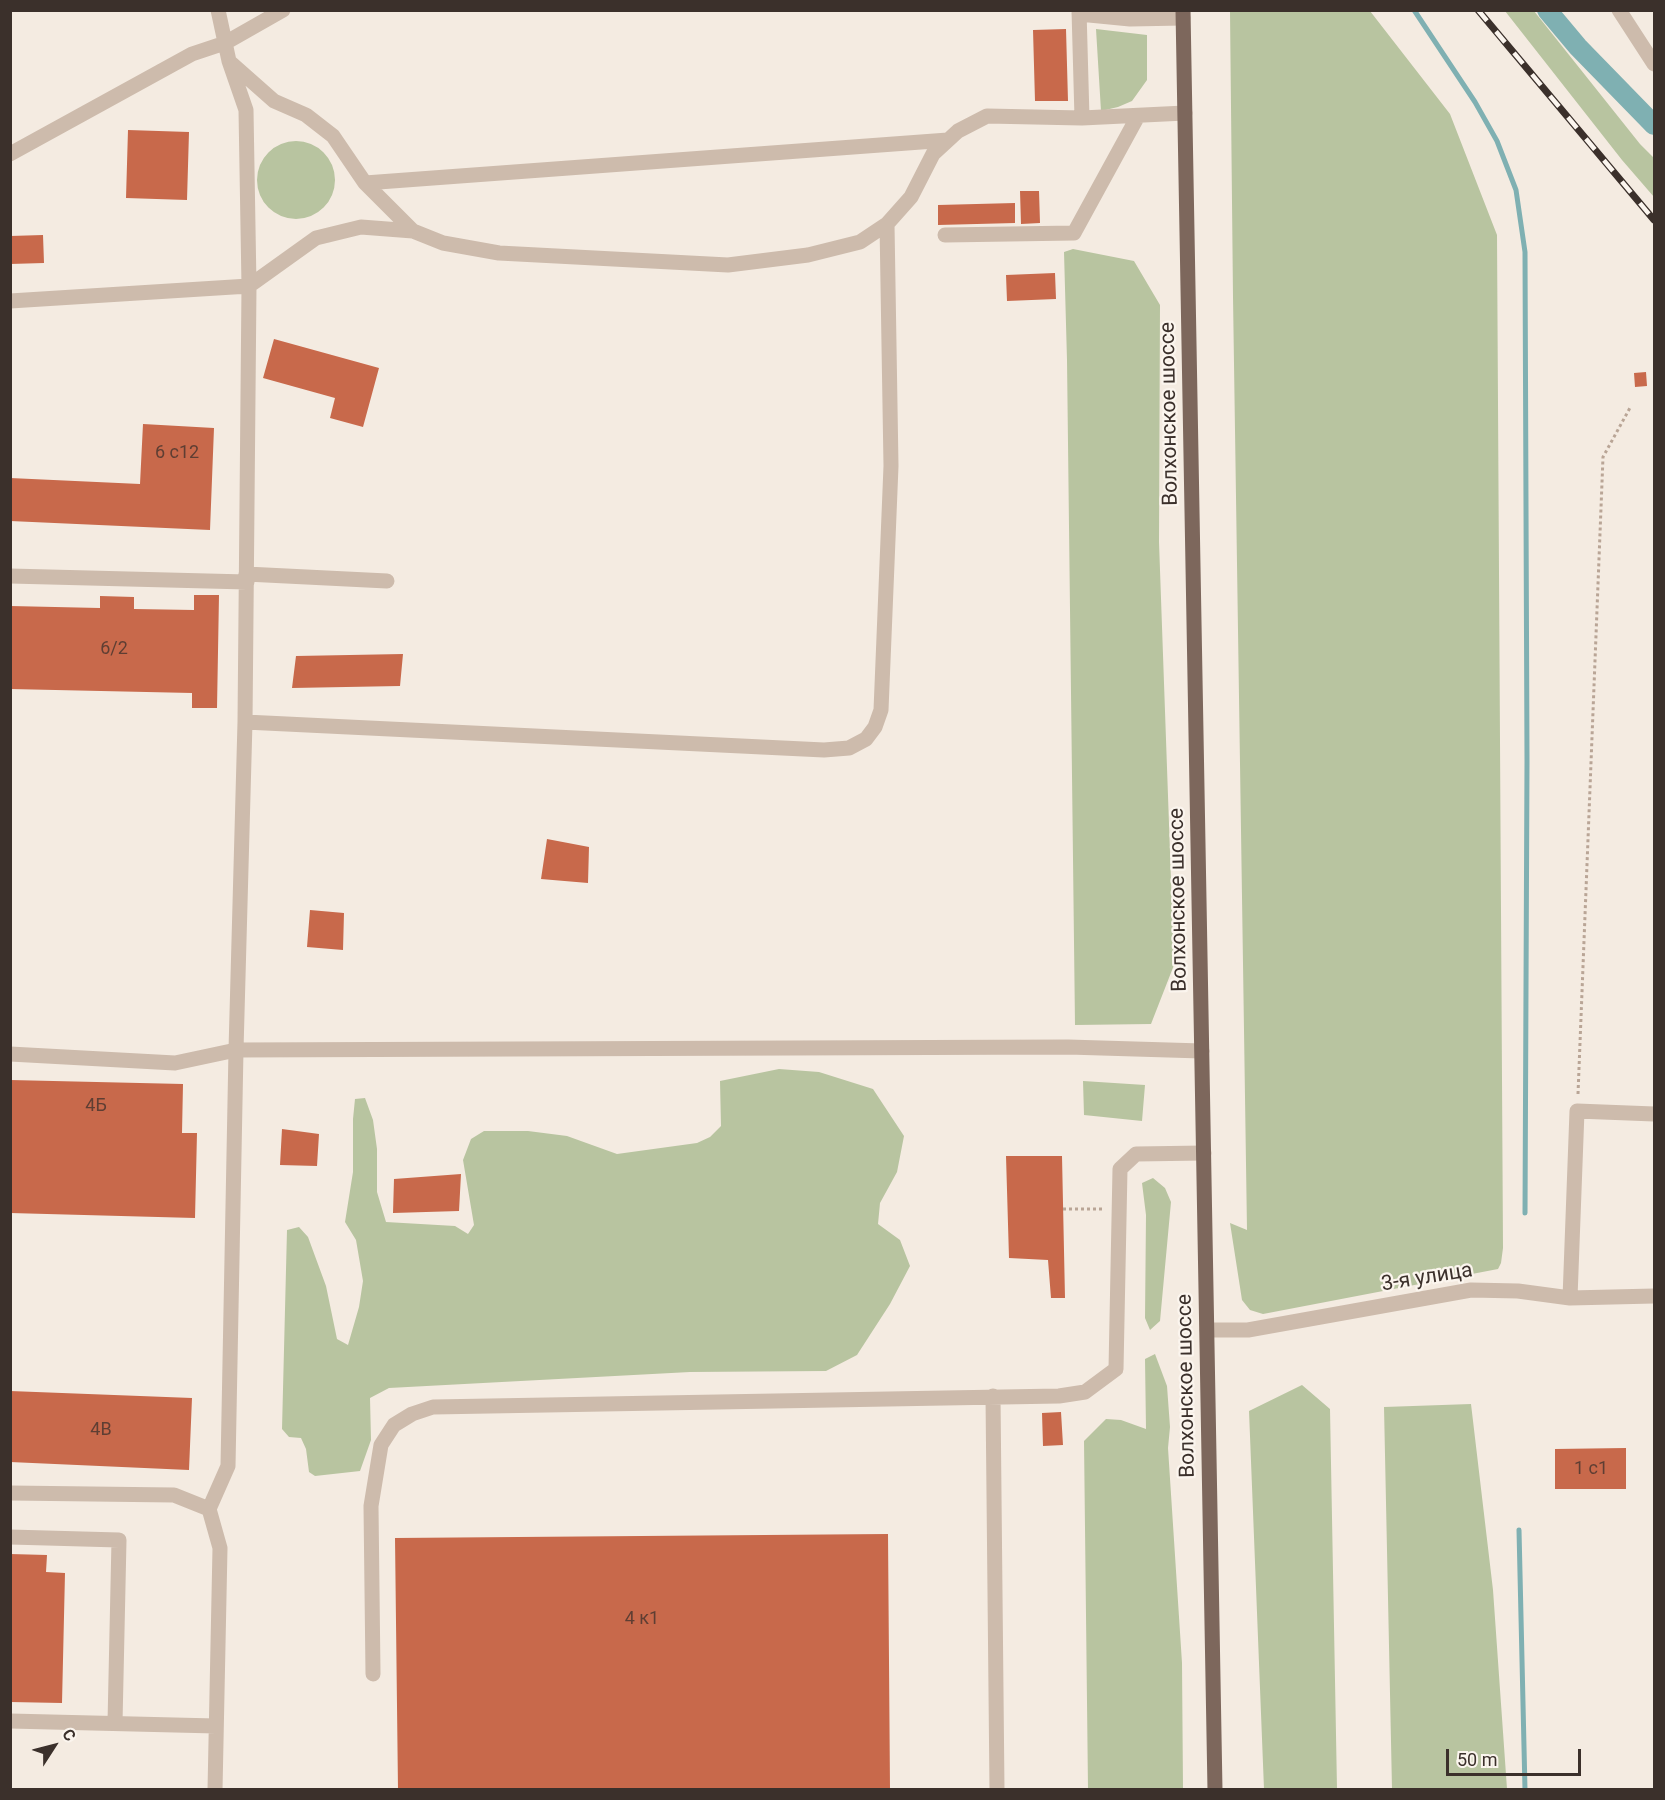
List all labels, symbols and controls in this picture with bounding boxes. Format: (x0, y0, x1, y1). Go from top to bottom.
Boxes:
street label: Волхонское шоссе (1156, 322, 1184, 506)
house number: 6 с12 (155, 442, 199, 464)
house number: 6/2 (100, 638, 128, 660)
street label: Волхонское шоссе (1165, 808, 1193, 992)
house number: 4Б (85, 1095, 107, 1117)
street label: 3-я улица (1380, 1258, 1474, 1298)
street label: Волхонское шоссе (1173, 1294, 1201, 1478)
house number: 4В (90, 1419, 112, 1441)
house number: 1 с1 (1574, 1458, 1608, 1480)
house number: 4 к1 (625, 1608, 659, 1630)
north arrow (24, 1716, 84, 1776)
text: С (58, 1725, 80, 1745)
scale bar (1449, 1737, 1584, 1775)
text: 50 m (1457, 1749, 1497, 1770)

